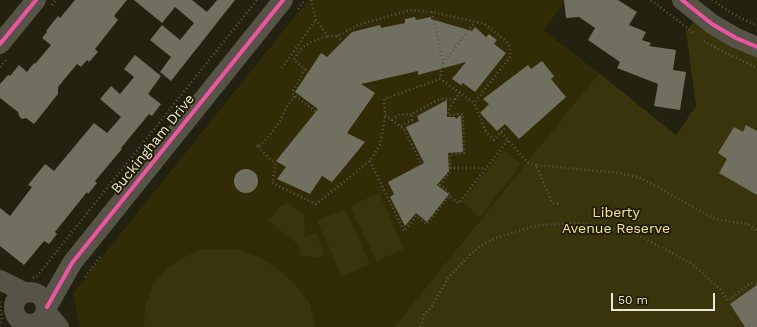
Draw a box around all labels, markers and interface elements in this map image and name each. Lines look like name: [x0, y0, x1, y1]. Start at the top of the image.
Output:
street label: Buckingham Drive: [108, 91, 198, 197]
park label: Liberty Avenue Reserve: [562, 205, 670, 238]
scale bar: [613, 285, 717, 311]
text: 50 m: [618, 293, 648, 307]

